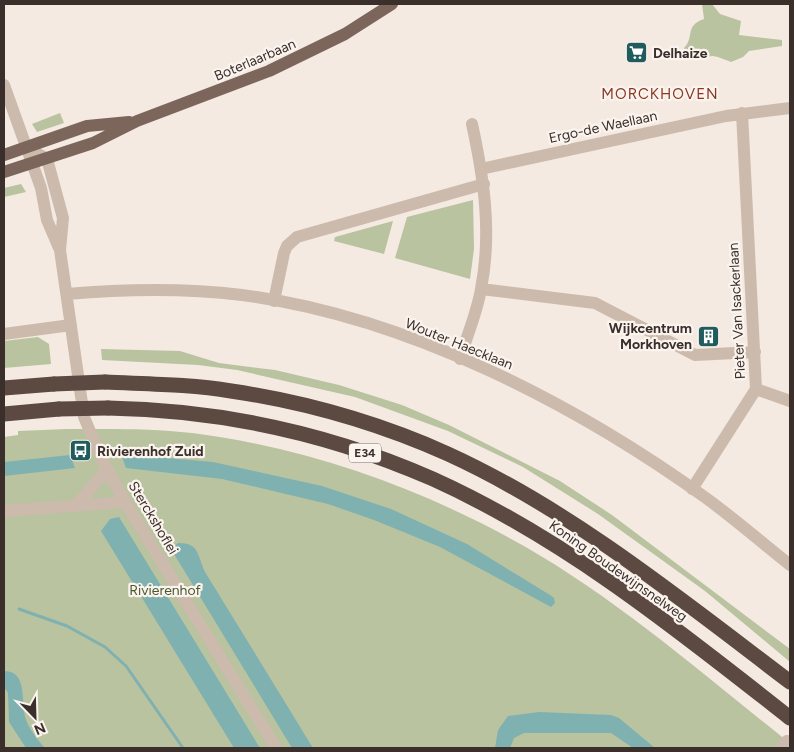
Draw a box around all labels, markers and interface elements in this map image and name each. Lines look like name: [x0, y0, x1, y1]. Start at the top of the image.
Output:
street label: Boterlaarbaan: [212, 35, 298, 85]
supermarket icon: Delhaize: [625, 41, 649, 65]
place label: Delhaize: [653, 45, 708, 62]
district label: MORCKHOVEN: [601, 85, 719, 103]
street label: Ergo-de Waellaan: [547, 107, 659, 147]
street label: Pieter Van Isackerlaan: [725, 242, 749, 380]
street label: Wouter Haecklaan: [403, 315, 516, 373]
place label: Wijkcentrum Morkhoven: [609, 320, 692, 353]
building icon: Wijkcentrum Morkhoven: [696, 324, 720, 348]
bus stop icon: Rivierenhof Zuid: [69, 439, 93, 463]
place label: Rivierenhof Zuid: [97, 443, 204, 460]
road number: E34: [349, 443, 381, 462]
street label: Sterckshoflei: [125, 478, 181, 558]
street label: Koning Boudewijnsnelweg: [546, 517, 690, 625]
park label: Rivierenhof: [129, 582, 202, 599]
north arrow: [10, 692, 60, 742]
text: N: [32, 719, 48, 738]

